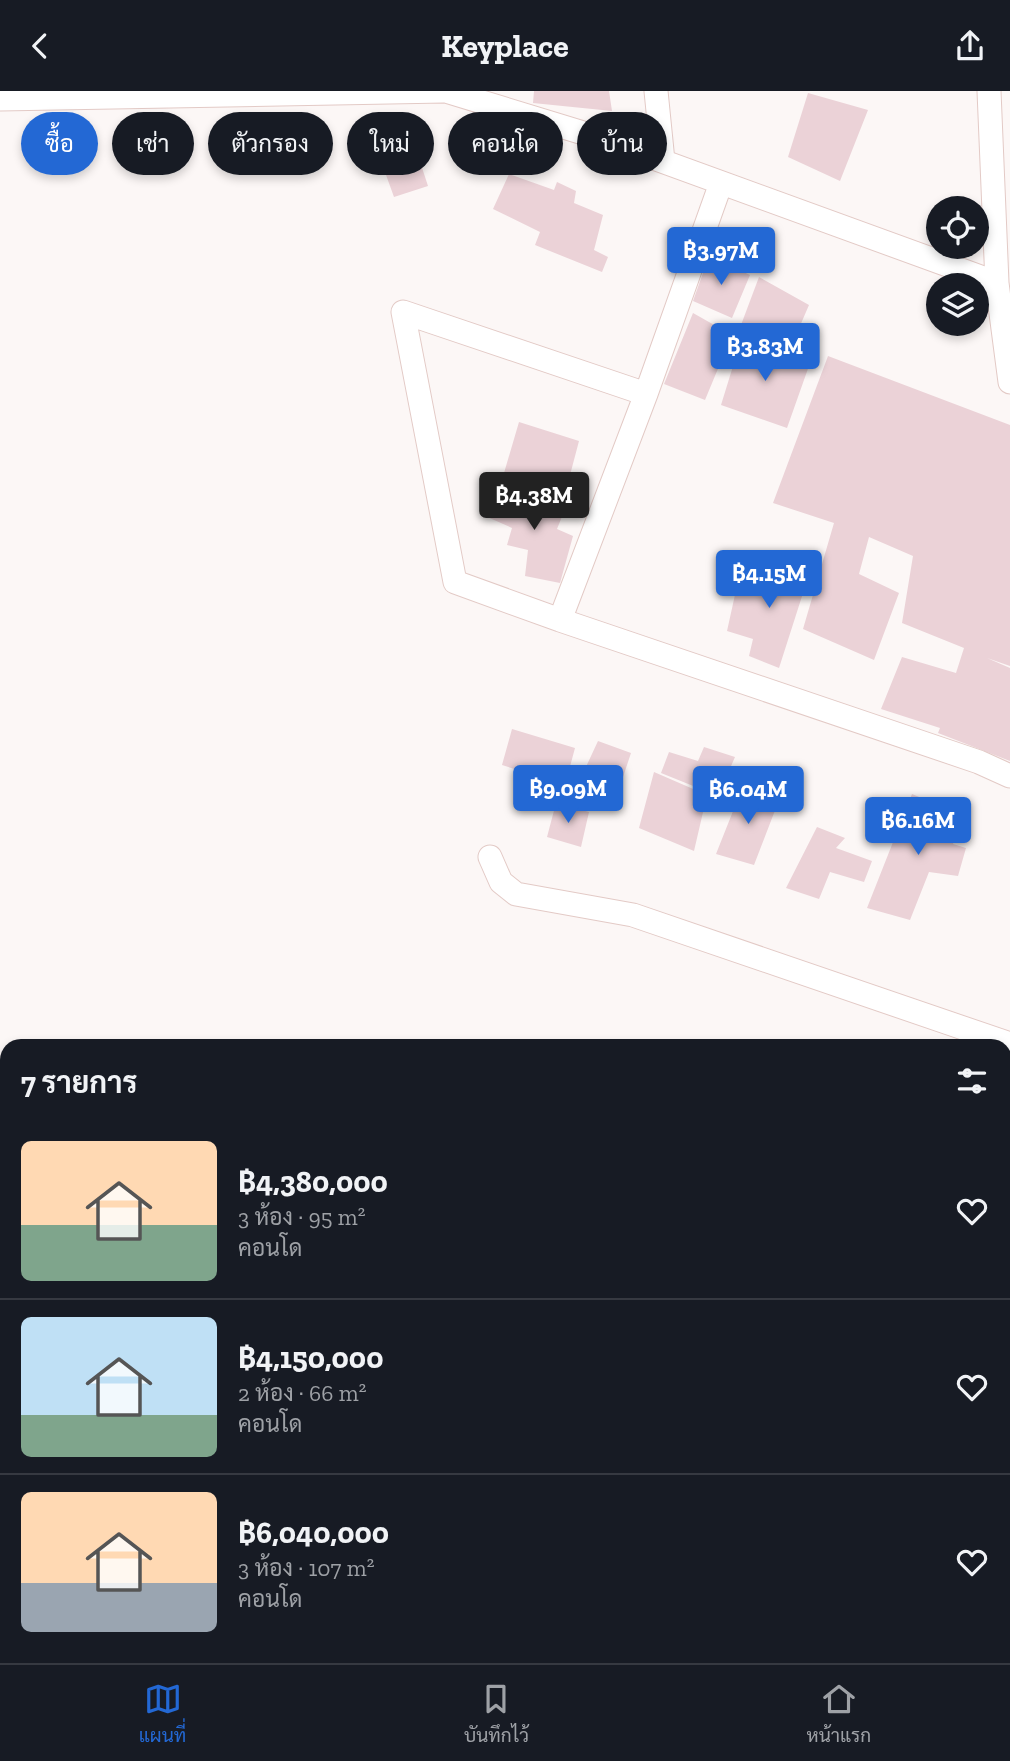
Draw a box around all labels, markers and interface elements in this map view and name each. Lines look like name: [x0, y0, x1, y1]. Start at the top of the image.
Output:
icon: back: [21, 27, 59, 65]
text: Keyplace: [441, 27, 569, 65]
icon: share: [951, 27, 989, 65]
chip: ซื้อ: [21, 112, 98, 175]
chip: เช่า: [112, 112, 194, 175]
chip: ตัวกรอง: [208, 112, 333, 175]
chip: ใหม่: [347, 112, 434, 175]
chip: คอนโด: [448, 112, 563, 175]
chip: บ้าน: [577, 112, 667, 175]
map controls: [926, 196, 989, 336]
button: locate: [926, 196, 989, 259]
pin: ฿3.97M: [664, 227, 778, 287]
text: ฿3.97M: [683, 236, 759, 264]
button: layers: [926, 273, 989, 336]
pin: ฿3.83M: [708, 323, 822, 383]
text: ฿3.83M: [727, 332, 803, 360]
pin: ฿4.38M: [477, 473, 591, 532]
text: ฿4.38M: [495, 481, 573, 509]
pin: ฿4.15M: [712, 551, 826, 610]
text: ฿4.15M: [732, 559, 806, 587]
pin: ฿9.09M: [511, 765, 625, 825]
pin: ฿6.04M: [691, 767, 805, 826]
text: ฿9.09M: [529, 774, 607, 802]
text: ฿6.04M: [709, 775, 787, 803]
pin: ฿6.16M: [861, 797, 975, 857]
text: ฿6.16M: [881, 806, 955, 834]
icon: filters: [953, 1062, 991, 1100]
text: 7 รายการ: [21, 1065, 137, 1101]
text: ฿4,380,000: [238, 1164, 388, 1200]
icon: home: [77, 1169, 161, 1253]
icon: heart: [953, 1192, 991, 1230]
text: 3 ห้อง · 95 m²: [238, 1203, 366, 1231]
text: คอนโด: [238, 1234, 302, 1262]
text: ฿4,150,000: [238, 1340, 383, 1376]
icon: home: [77, 1345, 161, 1429]
icon: heart: [953, 1368, 991, 1406]
text: 2 ห้อง · 66 m²: [238, 1379, 367, 1407]
text: คอนโด: [238, 1410, 302, 1438]
text: ฿6,040,000: [238, 1515, 389, 1551]
icon: home: [77, 1520, 161, 1604]
icon: heart: [953, 1543, 991, 1581]
text: 3 ห้อง · 107 m²: [238, 1554, 375, 1582]
text: คอนโด: [238, 1585, 302, 1613]
tab: แผนที่: [139, 1680, 186, 1747]
tab: บันทึกไว้: [464, 1680, 529, 1747]
tab: หน้าแรก: [807, 1680, 871, 1747]

